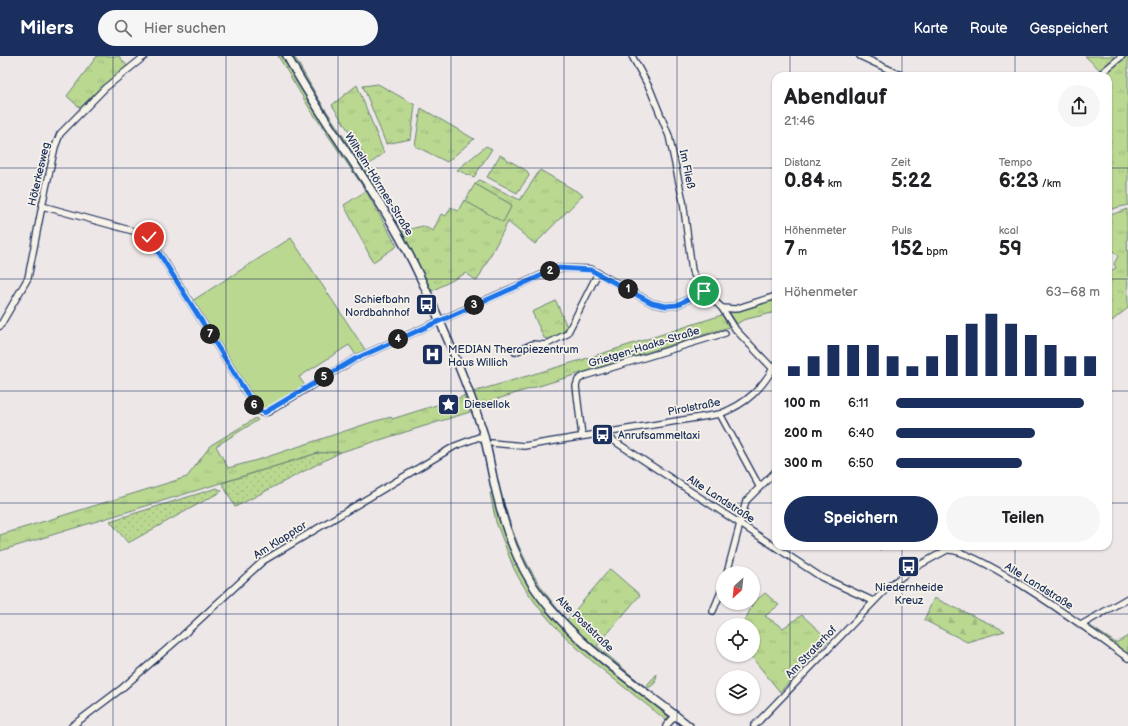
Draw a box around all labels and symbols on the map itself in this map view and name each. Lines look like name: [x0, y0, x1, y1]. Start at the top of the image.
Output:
street label: Wilhelm-Hörmes-Straße: [342, 130, 416, 238]
street label: Höterkesweg: [25, 141, 53, 207]
street label: Im Fließ: [677, 148, 697, 190]
pin: [132, 220, 166, 254]
pin: 2: [540, 261, 560, 281]
pin: [687, 274, 721, 308]
pin: 1: [618, 279, 638, 299]
bus stop icon: Schiefbahn Nordbahnhof: [413, 292, 439, 318]
place label: Schiefbahn Nordbahnhof: [345, 293, 411, 319]
pin: 3: [464, 295, 484, 315]
pin: 7: [200, 324, 220, 344]
street label: Grietgen-Haaks-Straße: [587, 324, 702, 370]
pin: 4: [388, 329, 408, 349]
hospital icon: MEDIAN Therapiezentrum Haus Willich: [419, 342, 445, 368]
place label: MEDIAN Therapiezentrum Haus Willich: [448, 343, 579, 369]
pin: 5: [314, 367, 334, 387]
place icon: Diesellok: [435, 391, 461, 417]
pin: 6: [244, 395, 264, 415]
street label: Pirolstraße: [667, 395, 722, 418]
place label: Diesellok: [464, 398, 510, 411]
bus stop icon: Anrufsammeltaxi: [590, 422, 616, 448]
place label: Anrufsammeltaxi: [618, 429, 700, 442]
street label: Alte Landstraße: [685, 472, 758, 526]
street label: Am Klapptor: [251, 518, 310, 562]
bus stop icon: Niedernheide Kreuz: [896, 554, 922, 580]
street label: Alte Landstraße: [1003, 560, 1076, 612]
north arrow: [716, 566, 760, 610]
place label: Niedernheide Kreuz: [875, 581, 944, 607]
street label: Alte Poststraße: [554, 593, 617, 655]
street label: Am Straterhof: [783, 623, 840, 681]

